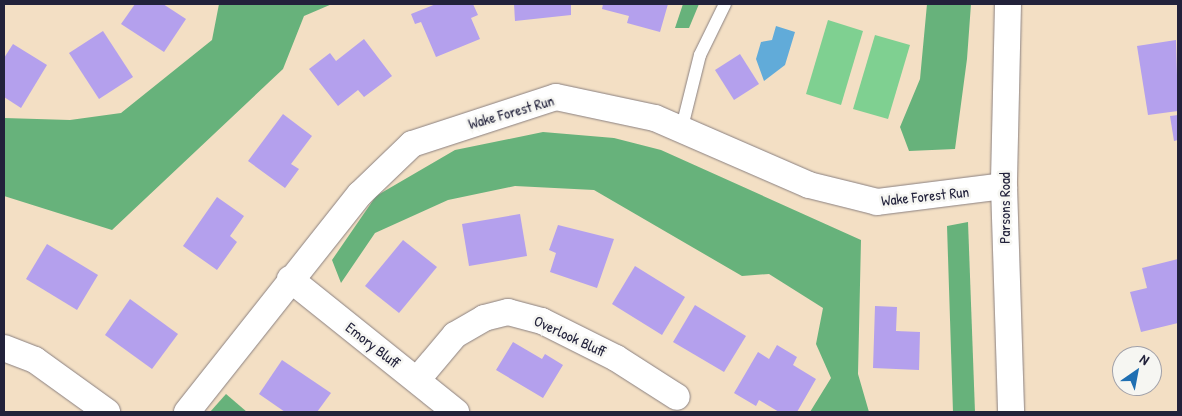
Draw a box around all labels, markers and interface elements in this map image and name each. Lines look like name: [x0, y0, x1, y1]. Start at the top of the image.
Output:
street label: Wake Forest Run: [466, 91, 556, 133]
street label: Parsons Road: [996, 172, 1014, 244]
street label: Wake Forest Run: [880, 182, 970, 210]
street label: Overlook Bluff: [531, 312, 609, 360]
street label: Emory Bluff: [342, 318, 404, 372]
north arrow: [1112, 346, 1162, 396]
text: N: [1137, 349, 1153, 369]

